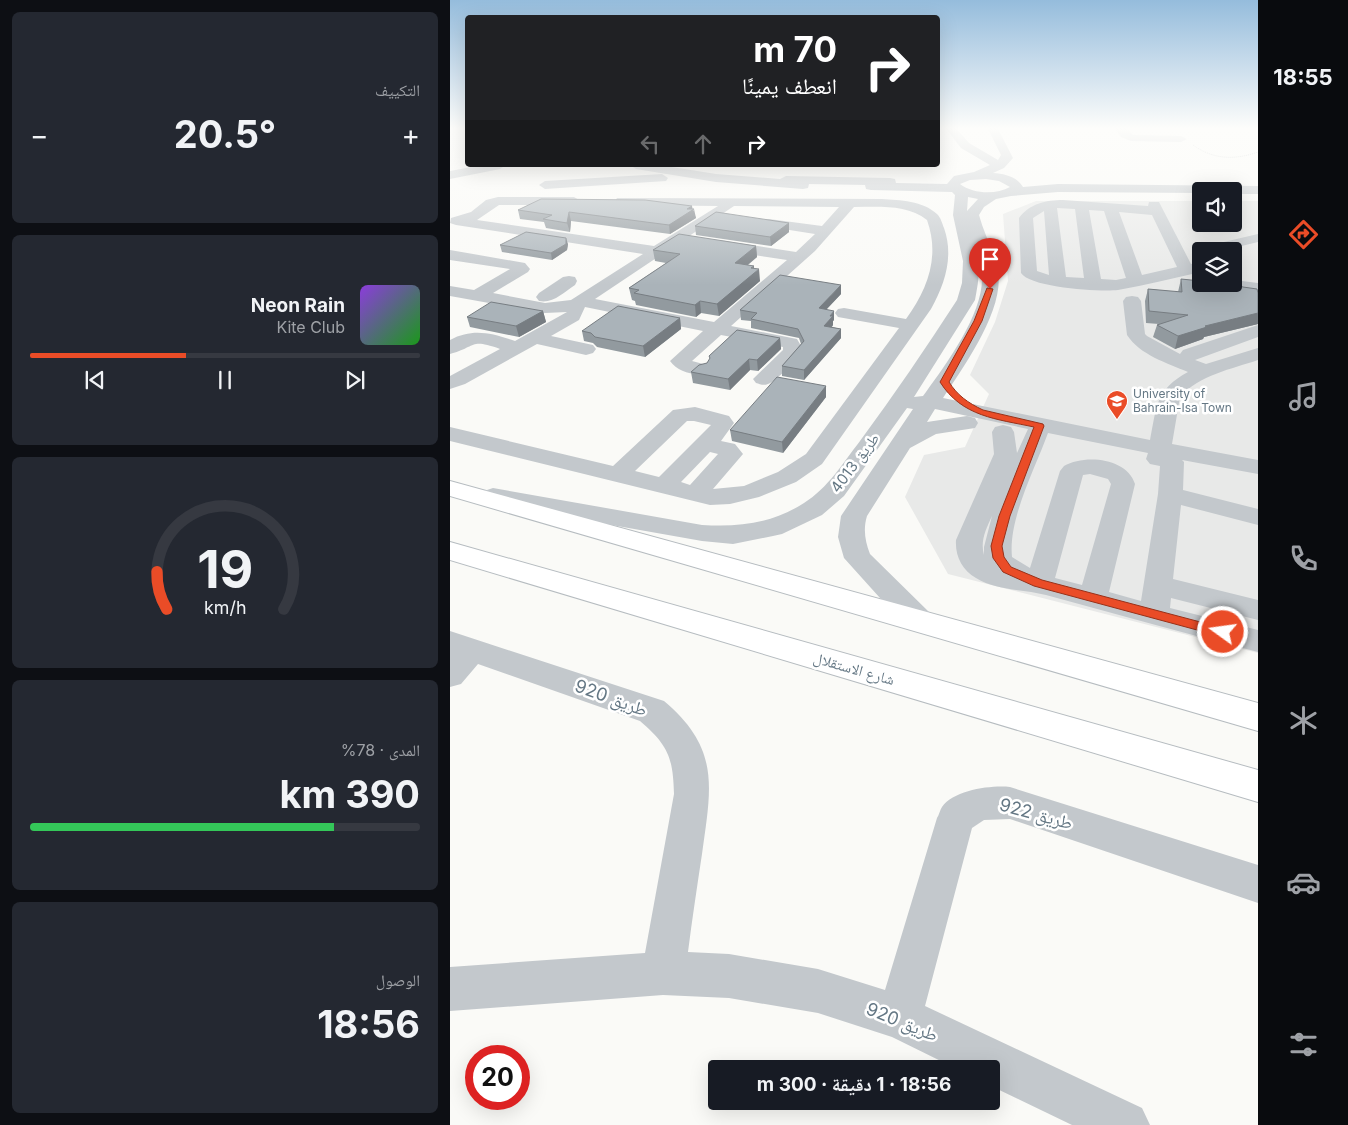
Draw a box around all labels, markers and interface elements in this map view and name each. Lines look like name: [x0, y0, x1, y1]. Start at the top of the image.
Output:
text: 70 m: [753, 28, 837, 70]
icon: right: [855, 35, 920, 100]
text: 18:55: [1273, 64, 1333, 90]
text: انعطف يمينًا: [742, 73, 837, 99]
text: التكييف: [375, 80, 420, 100]
text: 20.5°: [174, 111, 276, 157]
text: −: [30, 118, 49, 152]
text: +: [401, 118, 420, 152]
icon: left: [636, 130, 664, 158]
icon: ahead: [689, 130, 717, 158]
icon: right: [742, 130, 770, 158]
map controls: [1192, 182, 1242, 292]
button: sound: [1192, 182, 1242, 232]
icon: directions: [1286, 217, 1321, 252]
pin: [969, 238, 1011, 289]
button: layers: [1192, 242, 1242, 292]
icon: arrive: [976, 245, 1004, 273]
text: Neon Rain: [251, 294, 345, 317]
text: Kite Club: [276, 317, 345, 337]
icon: previous: [81, 366, 109, 394]
icon: pause: [211, 366, 239, 394]
icon: next: [341, 366, 369, 394]
icon: music: [1286, 379, 1321, 414]
place label: University of Bahrain-Isa Town: [1133, 386, 1232, 415]
school or university icon: University of Bahrain-Isa Town: [1105, 389, 1129, 420]
street label: طريق 4013: [826, 429, 884, 497]
text: 19: [197, 538, 253, 601]
icon: phone: [1286, 541, 1321, 576]
text: km/h: [204, 597, 246, 618]
position arrow: [1196, 605, 1248, 657]
street label: شارع الاستقلال: [811, 648, 897, 690]
street label: طريق 920: [572, 675, 650, 721]
icon: climate: [1286, 703, 1321, 738]
text: المدى · 78%: [341, 740, 420, 760]
text: 390 km: [279, 771, 420, 817]
street label: طريق 922: [997, 794, 1075, 834]
icon: car: [1286, 865, 1321, 900]
text: الوصول: [376, 970, 420, 990]
street label: طريق 920: [863, 998, 941, 1046]
text: 18:56: [317, 1001, 420, 1047]
icon: filters: [1286, 1027, 1321, 1062]
speed limit sign: 20: [465, 1045, 530, 1110]
text: 18:56 · 1 دقيقة · 300 m: [757, 1073, 951, 1096]

